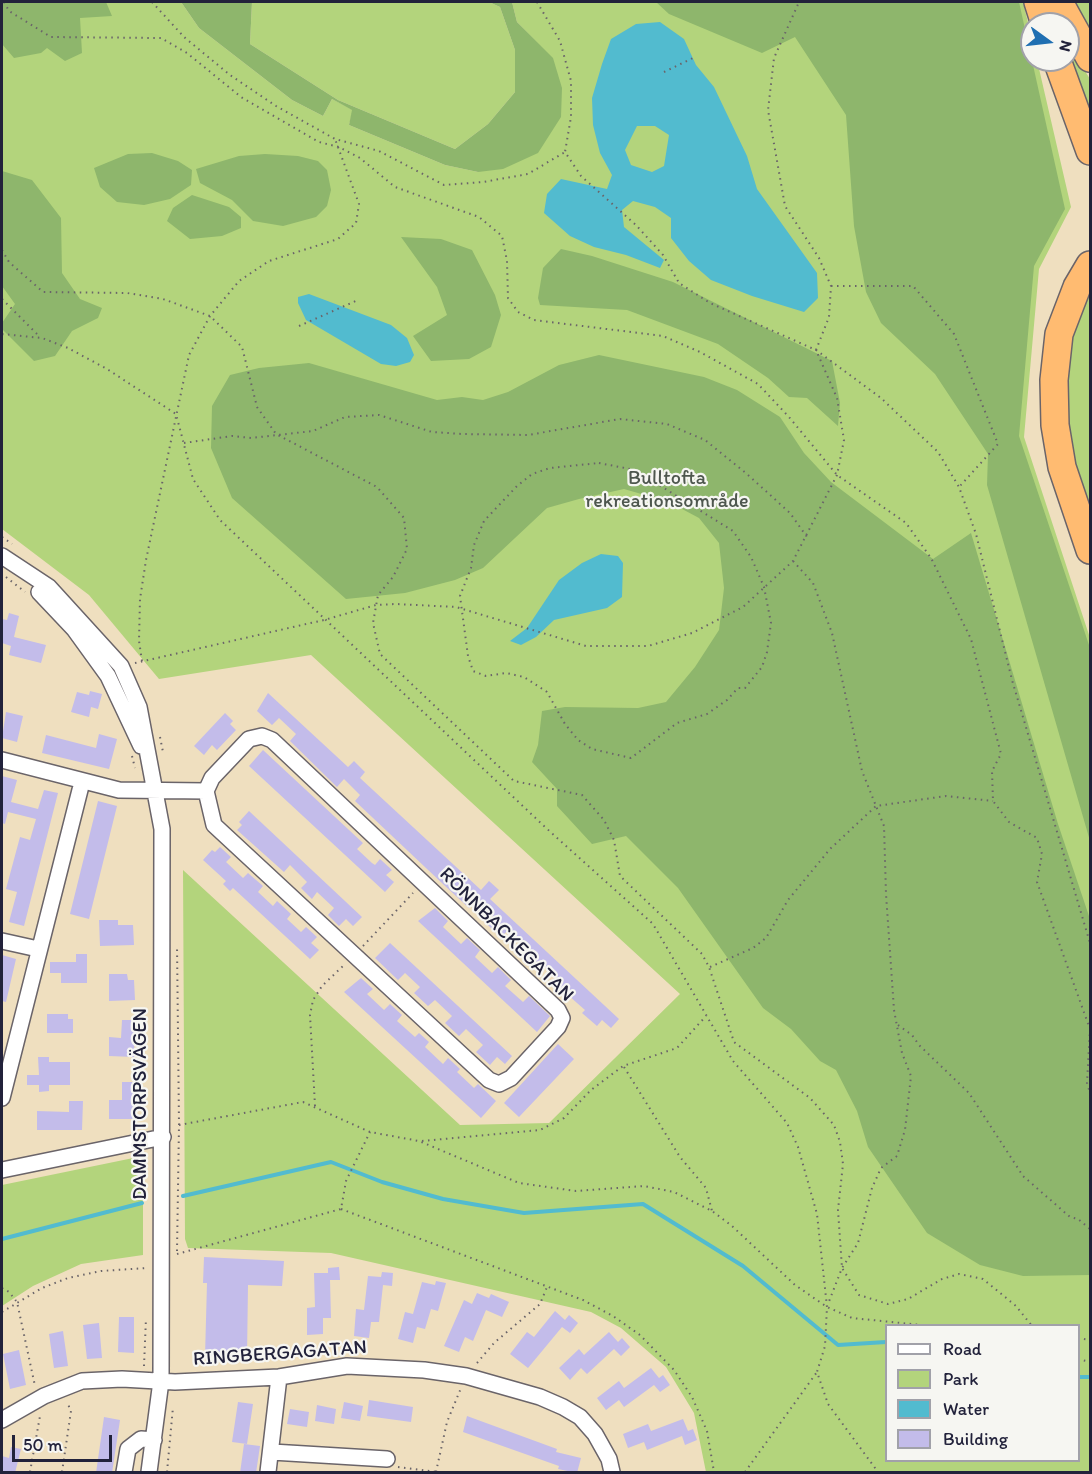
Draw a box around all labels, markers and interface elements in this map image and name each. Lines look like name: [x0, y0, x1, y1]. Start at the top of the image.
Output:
north arrow: [1020, 12, 1080, 72]
text: N: [1055, 39, 1077, 54]
park label: Bulltofta rekreationsområde: [585, 467, 749, 514]
street label: RÖNNBACKEGATAN: [434, 863, 578, 1007]
street label: DAMMSTORPSVÄGEN: [129, 1008, 153, 1200]
legend: [885, 1324, 1080, 1462]
street label: RINGBERGAGATAN: [192, 1336, 368, 1372]
text: Road: [943, 1338, 982, 1360]
text: Park: [943, 1368, 978, 1390]
text: Water: [943, 1398, 989, 1420]
scale bar: [15, 1423, 116, 1461]
text: Building: [943, 1428, 1008, 1450]
text: 50 m: [23, 1434, 63, 1456]

